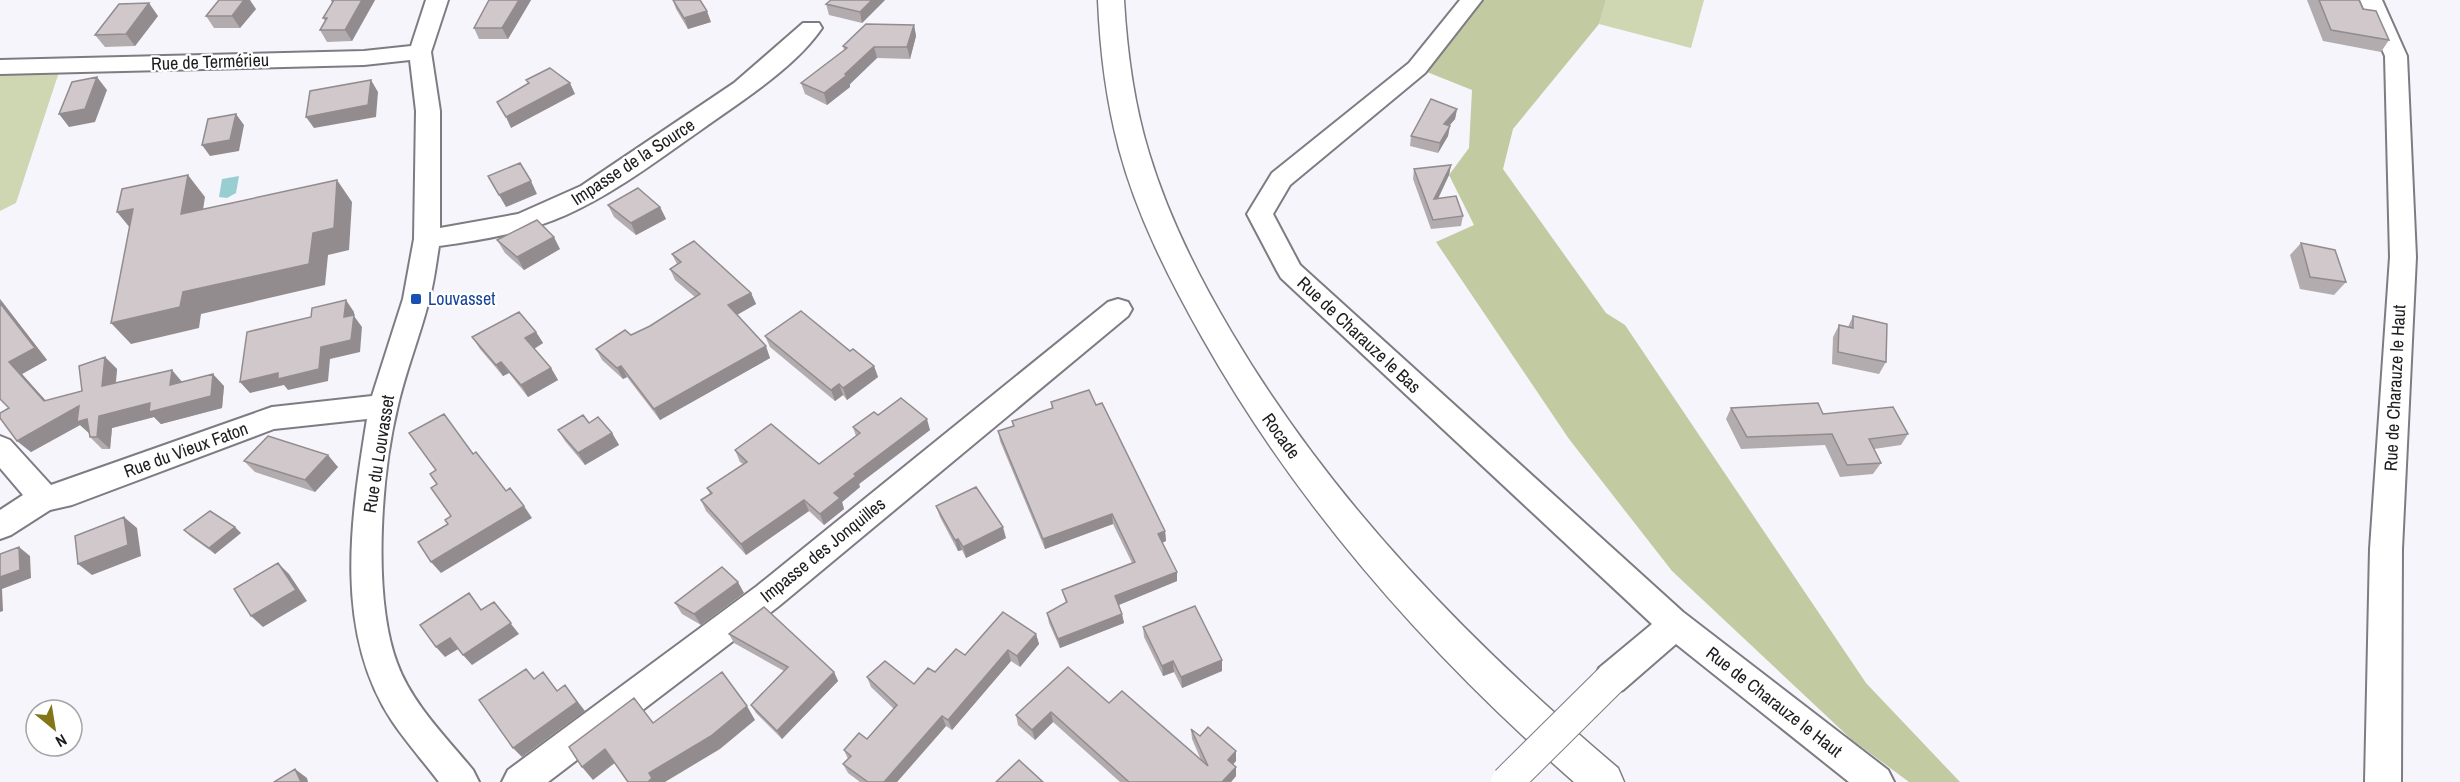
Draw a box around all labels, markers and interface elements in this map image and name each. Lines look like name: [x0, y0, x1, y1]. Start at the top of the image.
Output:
street label: Rue de Termérieu: [151, 47, 269, 76]
street label: Impasse de la Source: [566, 112, 699, 211]
street label: Rue de Charauze le Bas: [1292, 271, 1427, 399]
place label: Louvasset: [428, 286, 495, 311]
marker: Louvasset: [409, 292, 423, 306]
street label: Rue de Charauze le Haut: [2378, 304, 2411, 472]
street label: Rue du Louvasset: [357, 393, 400, 515]
street label: Rocade: [1256, 408, 1306, 464]
street label: Rue du Vieux Faton: [120, 415, 251, 484]
street label: Impasse des Jonquilles: [755, 491, 890, 608]
street label: Rue de Charauze le Haut: [1701, 640, 1848, 763]
north arrow: [24, 698, 84, 758]
text: N: [52, 729, 71, 753]

